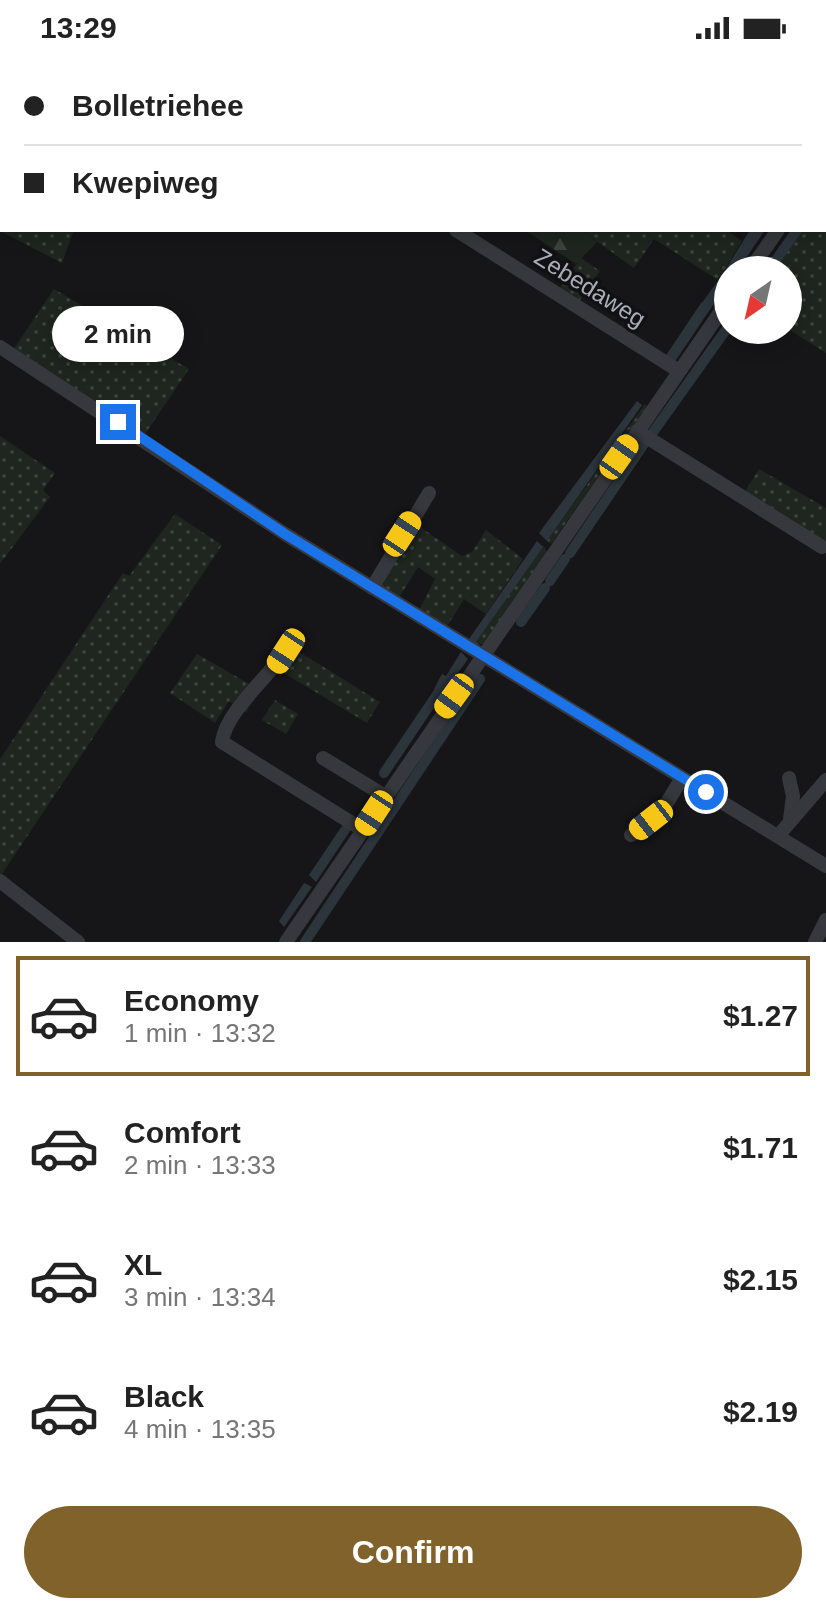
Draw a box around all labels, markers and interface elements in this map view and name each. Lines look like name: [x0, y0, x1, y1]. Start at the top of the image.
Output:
text: 13:29: [40, 11, 117, 44]
text: Bolletriehee: [72, 89, 244, 122]
text: Kwepiweg: [72, 166, 219, 199]
street label: Zebedaweg: [530, 243, 651, 332]
north arrow: [714, 256, 802, 344]
map controls: [714, 256, 802, 344]
callout: 2 min: [52, 306, 184, 362]
text: 2 min: [84, 319, 152, 349]
route end: [100, 404, 136, 440]
car: [595, 430, 643, 484]
car: [379, 507, 425, 561]
car: [263, 624, 309, 678]
car: [430, 670, 478, 722]
route start: [688, 774, 724, 810]
car: [351, 786, 397, 840]
car: [625, 796, 677, 844]
icon: car: [28, 980, 100, 1052]
text: Economy: [124, 984, 259, 1017]
text: $1.27: [723, 999, 798, 1032]
text: 1 min · 13:32: [124, 1018, 276, 1048]
icon: car: [28, 1112, 100, 1184]
text: Comfort: [124, 1116, 241, 1149]
text: $1.71: [723, 1131, 798, 1164]
text: 2 min · 13:33: [124, 1150, 276, 1180]
icon: car: [28, 1244, 100, 1316]
text: XL: [124, 1248, 162, 1281]
text: $2.15: [723, 1263, 798, 1296]
text: 3 min · 13:34: [124, 1282, 276, 1312]
icon: car: [28, 1376, 100, 1448]
text: Black: [124, 1380, 204, 1413]
text: $2.19: [723, 1395, 798, 1428]
text: 4 min · 13:35: [124, 1414, 276, 1444]
button: Confirm: [24, 1506, 802, 1598]

